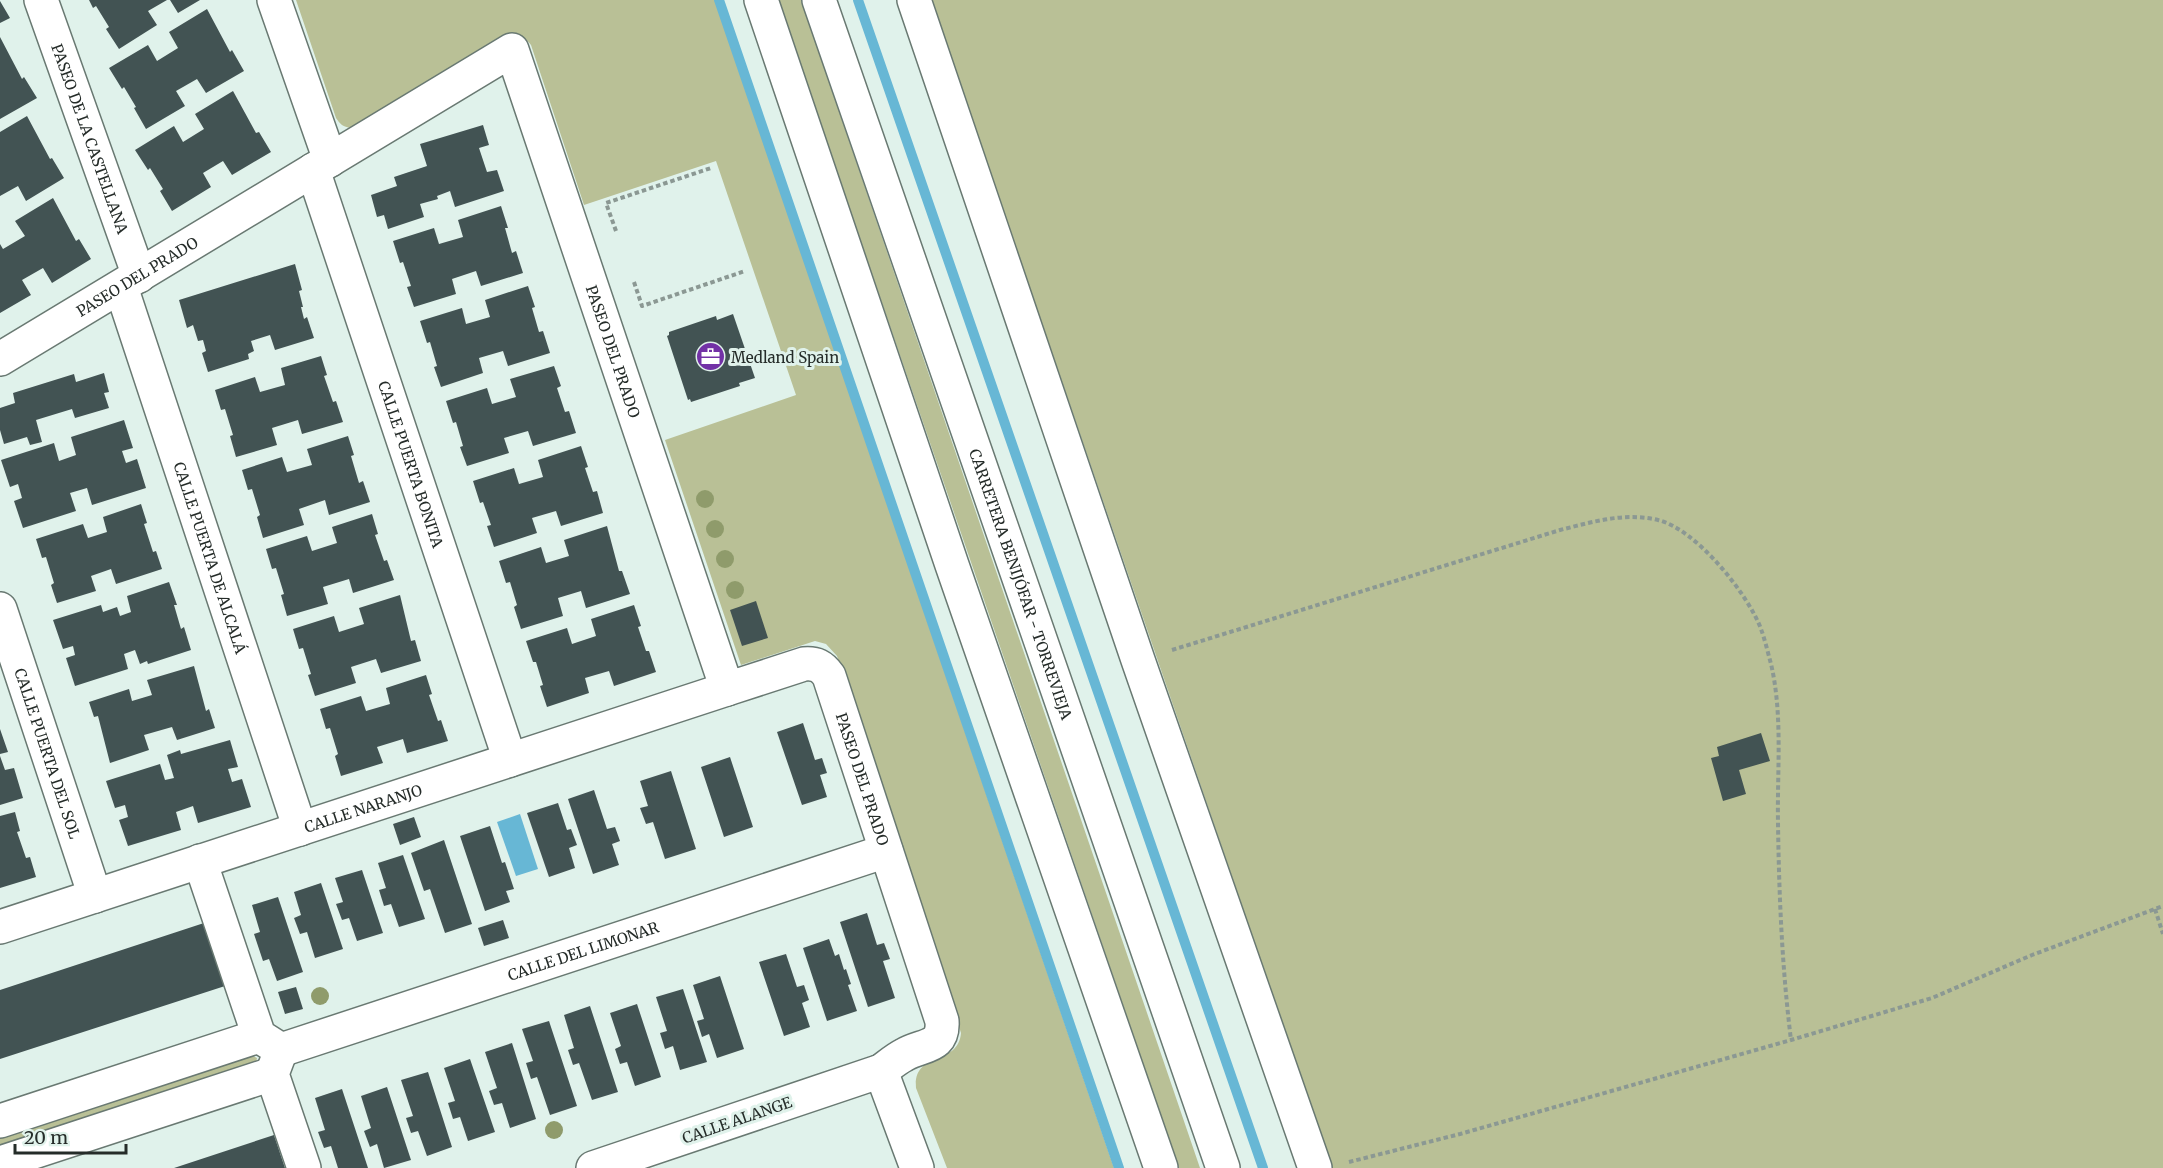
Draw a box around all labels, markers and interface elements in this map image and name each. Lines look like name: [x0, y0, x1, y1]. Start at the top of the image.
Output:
street label: PASEO DE LA CASTELLANA: [48, 41, 133, 236]
street label: PASEO DEL PRADO: [73, 232, 201, 320]
street label: PASEO DEL PRADO: [582, 283, 645, 420]
office icon: Medland Spain: [694, 341, 726, 373]
place label: Medland Spain: [731, 348, 839, 367]
street label: CALLE PUERTA BONITA: [375, 378, 448, 550]
street label: CARRETERA BENIJÓFAR - TORREVIEJA: [965, 446, 1077, 722]
street label: CALLE PUERTA DE ALCALÁ: [170, 459, 252, 656]
street label: CALLE PUERTA DEL SOL: [11, 666, 85, 842]
street label: PASEO DEL PRADO: [832, 710, 893, 848]
street label: CALLE NARANJO: [302, 780, 425, 836]
street label: CALLE DEL LIMONAR: [505, 917, 661, 984]
street label: CALLE ALANGE: [680, 1092, 795, 1148]
scale bar: [15, 1117, 126, 1155]
text: 20 m: [24, 1126, 68, 1149]

